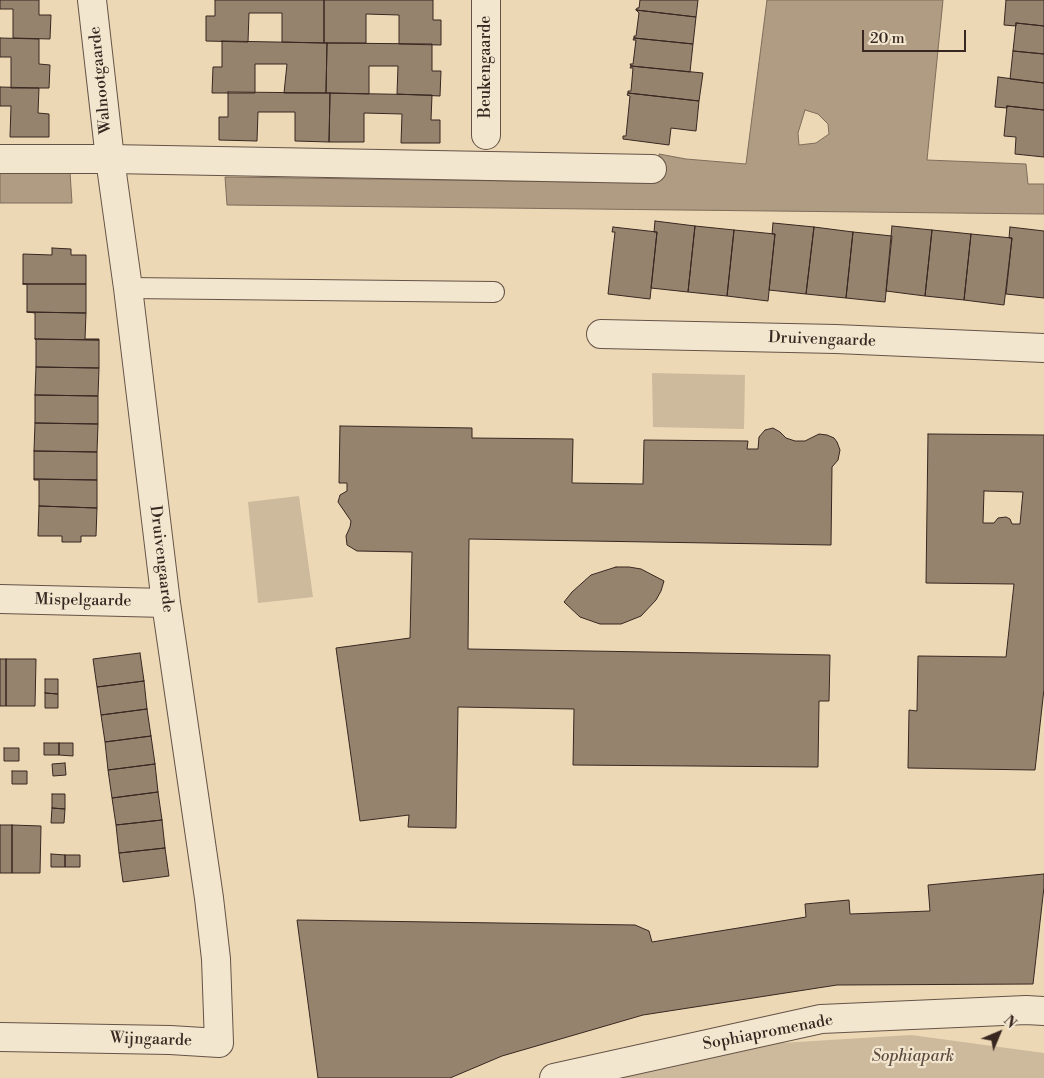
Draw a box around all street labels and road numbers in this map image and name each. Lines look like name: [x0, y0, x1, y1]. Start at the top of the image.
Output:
street label: Beukengaarde: [476, 16, 496, 118]
street label: Walnootgaarde: [86, 25, 116, 135]
street label: Druivengaarde: [768, 329, 876, 351]
street label: Druivengaarde: [145, 504, 177, 614]
street label: Mispelgaarde: [34, 591, 132, 611]
street label: Sophiapromenade: [701, 1011, 835, 1055]
street label: Wijngaarde: [110, 1029, 192, 1051]

